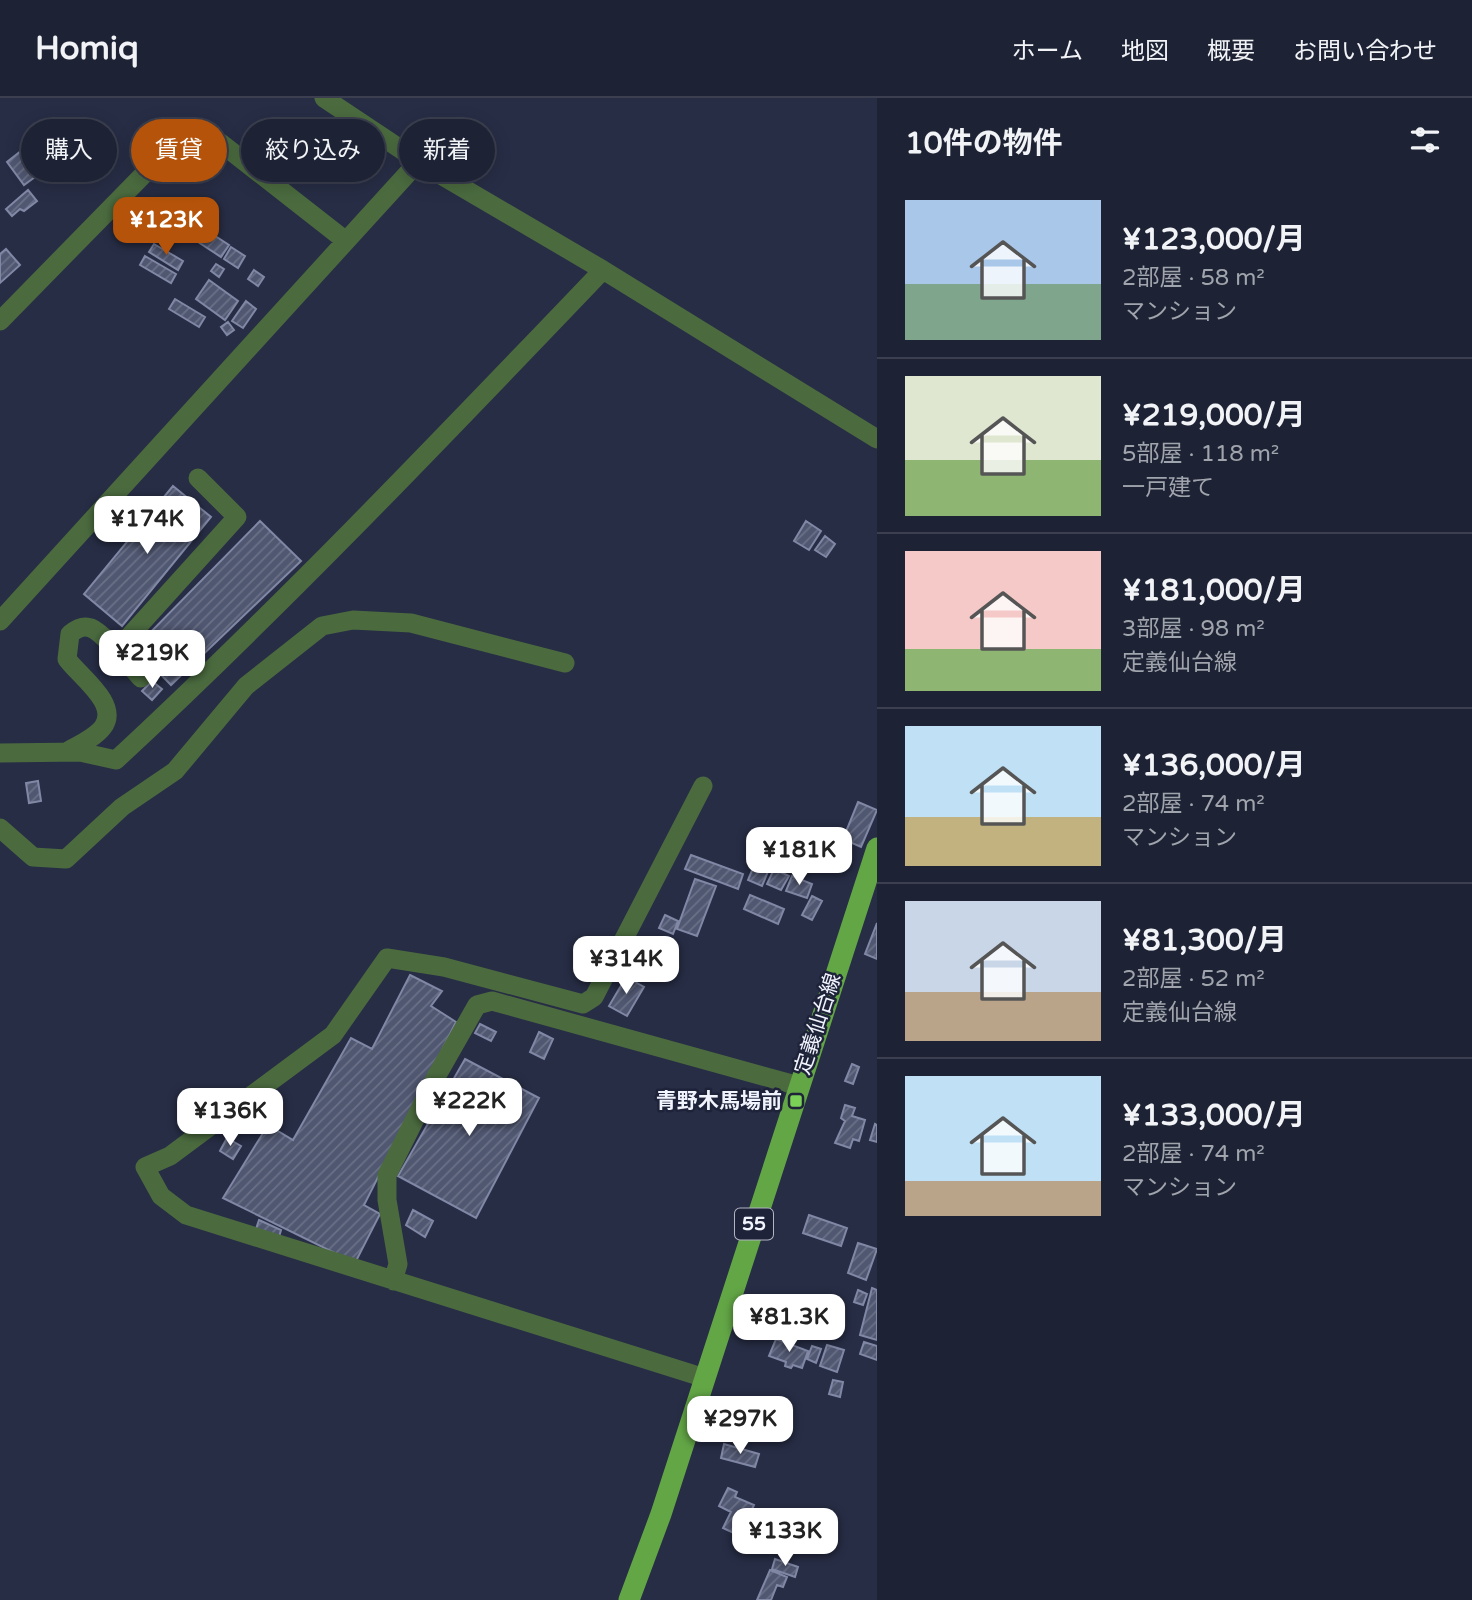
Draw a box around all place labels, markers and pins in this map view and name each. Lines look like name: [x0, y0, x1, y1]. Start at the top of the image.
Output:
pin: ¥123K: [117, 198, 215, 257]
pin: ¥174K: [98, 496, 196, 556]
pin: ¥219K: [103, 630, 201, 690]
pin: ¥181K: [750, 828, 848, 887]
pin: ¥314K: [577, 936, 675, 996]
pin: ¥222K: [420, 1079, 518, 1138]
pin: ¥136K: [181, 1088, 279, 1148]
place label: 青野木馬場前: [656, 1089, 782, 1114]
marker: 青野木馬場前: [788, 1093, 804, 1109]
pin: ¥81.3K: [732, 1294, 846, 1354]
pin: ¥297K: [691, 1396, 789, 1456]
pin: ¥133K: [736, 1508, 834, 1568]

